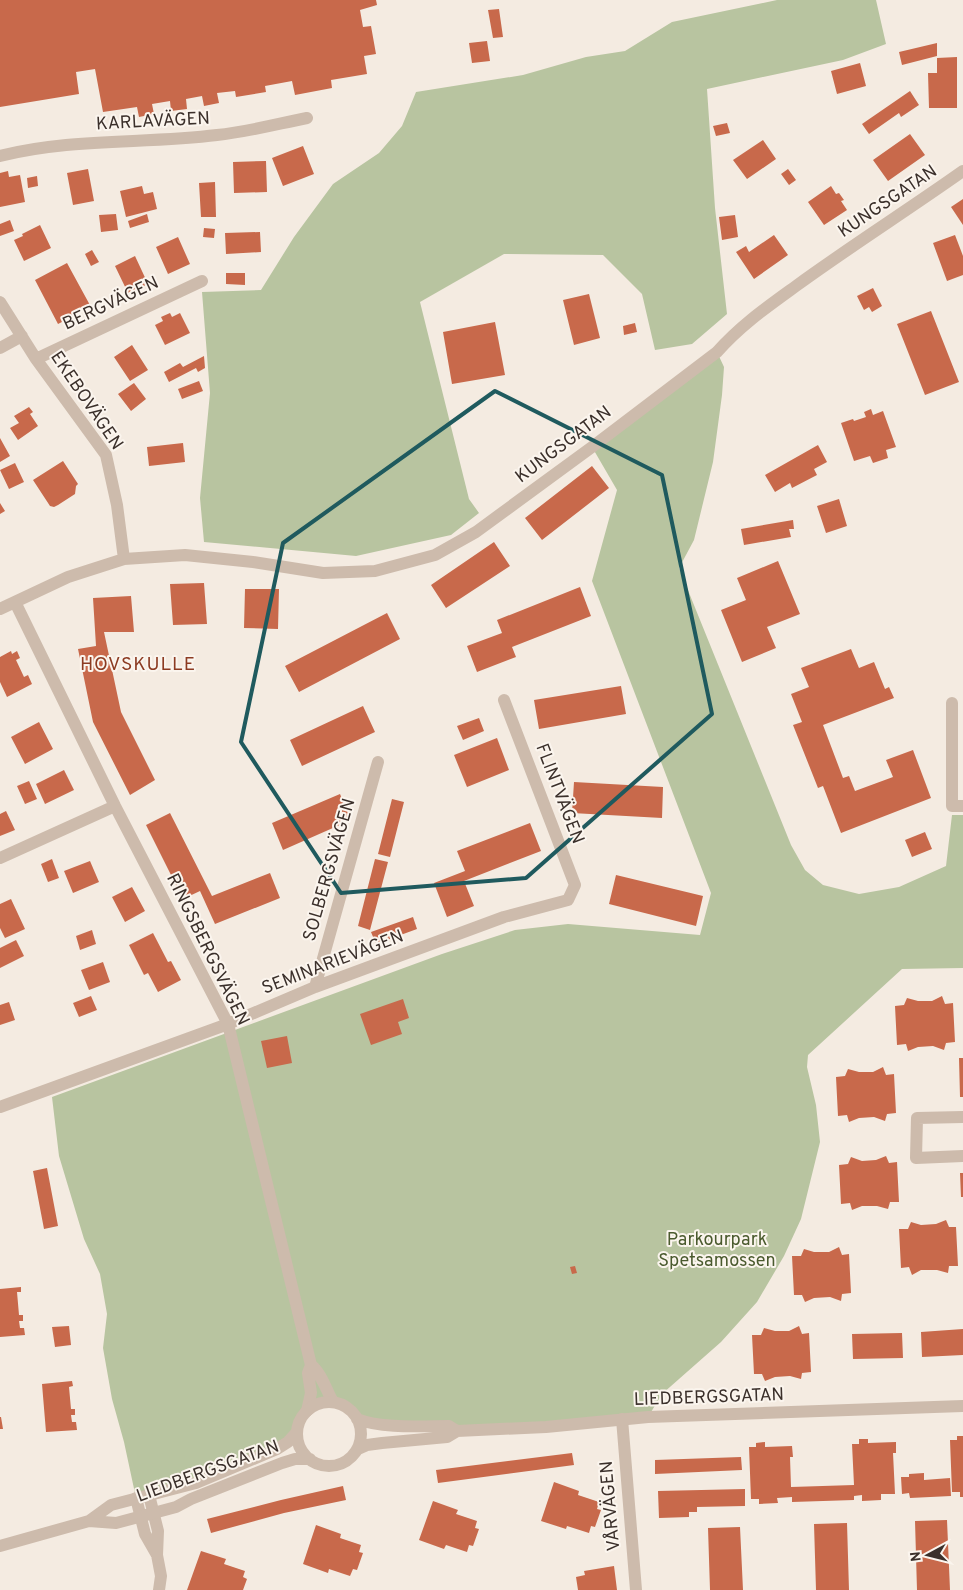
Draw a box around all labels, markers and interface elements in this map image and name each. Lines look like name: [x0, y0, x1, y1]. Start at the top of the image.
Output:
street label: KARLAVÄGEN: [95, 106, 210, 136]
street label: KUNGSGATAN: [834, 160, 942, 244]
street label: BERGVÄGEN: [58, 270, 163, 336]
street label: EKEBOVÄGEN: [44, 346, 129, 455]
street label: KUNGSGATAN: [511, 401, 617, 489]
district label: HOVSKULLE: [80, 653, 196, 677]
street label: FLINTVÄGEN: [529, 740, 591, 847]
street label: SOLBERGSVÄGEN: [297, 795, 361, 944]
street label: RINGSBERGSVÄGEN: [160, 869, 256, 1030]
street label: SEMINARIEVÄGEN: [258, 924, 407, 1001]
park label: Parkourpark Spetsamossen: [658, 1229, 776, 1273]
street label: LIEDBERGSGATAN: [633, 1384, 785, 1412]
street label: LIEDBERGSGATAN: [133, 1435, 283, 1509]
street label: VÅRVÄGEN: [594, 1460, 626, 1552]
north arrow: [903, 1530, 953, 1580]
text: N: [908, 1550, 926, 1562]

